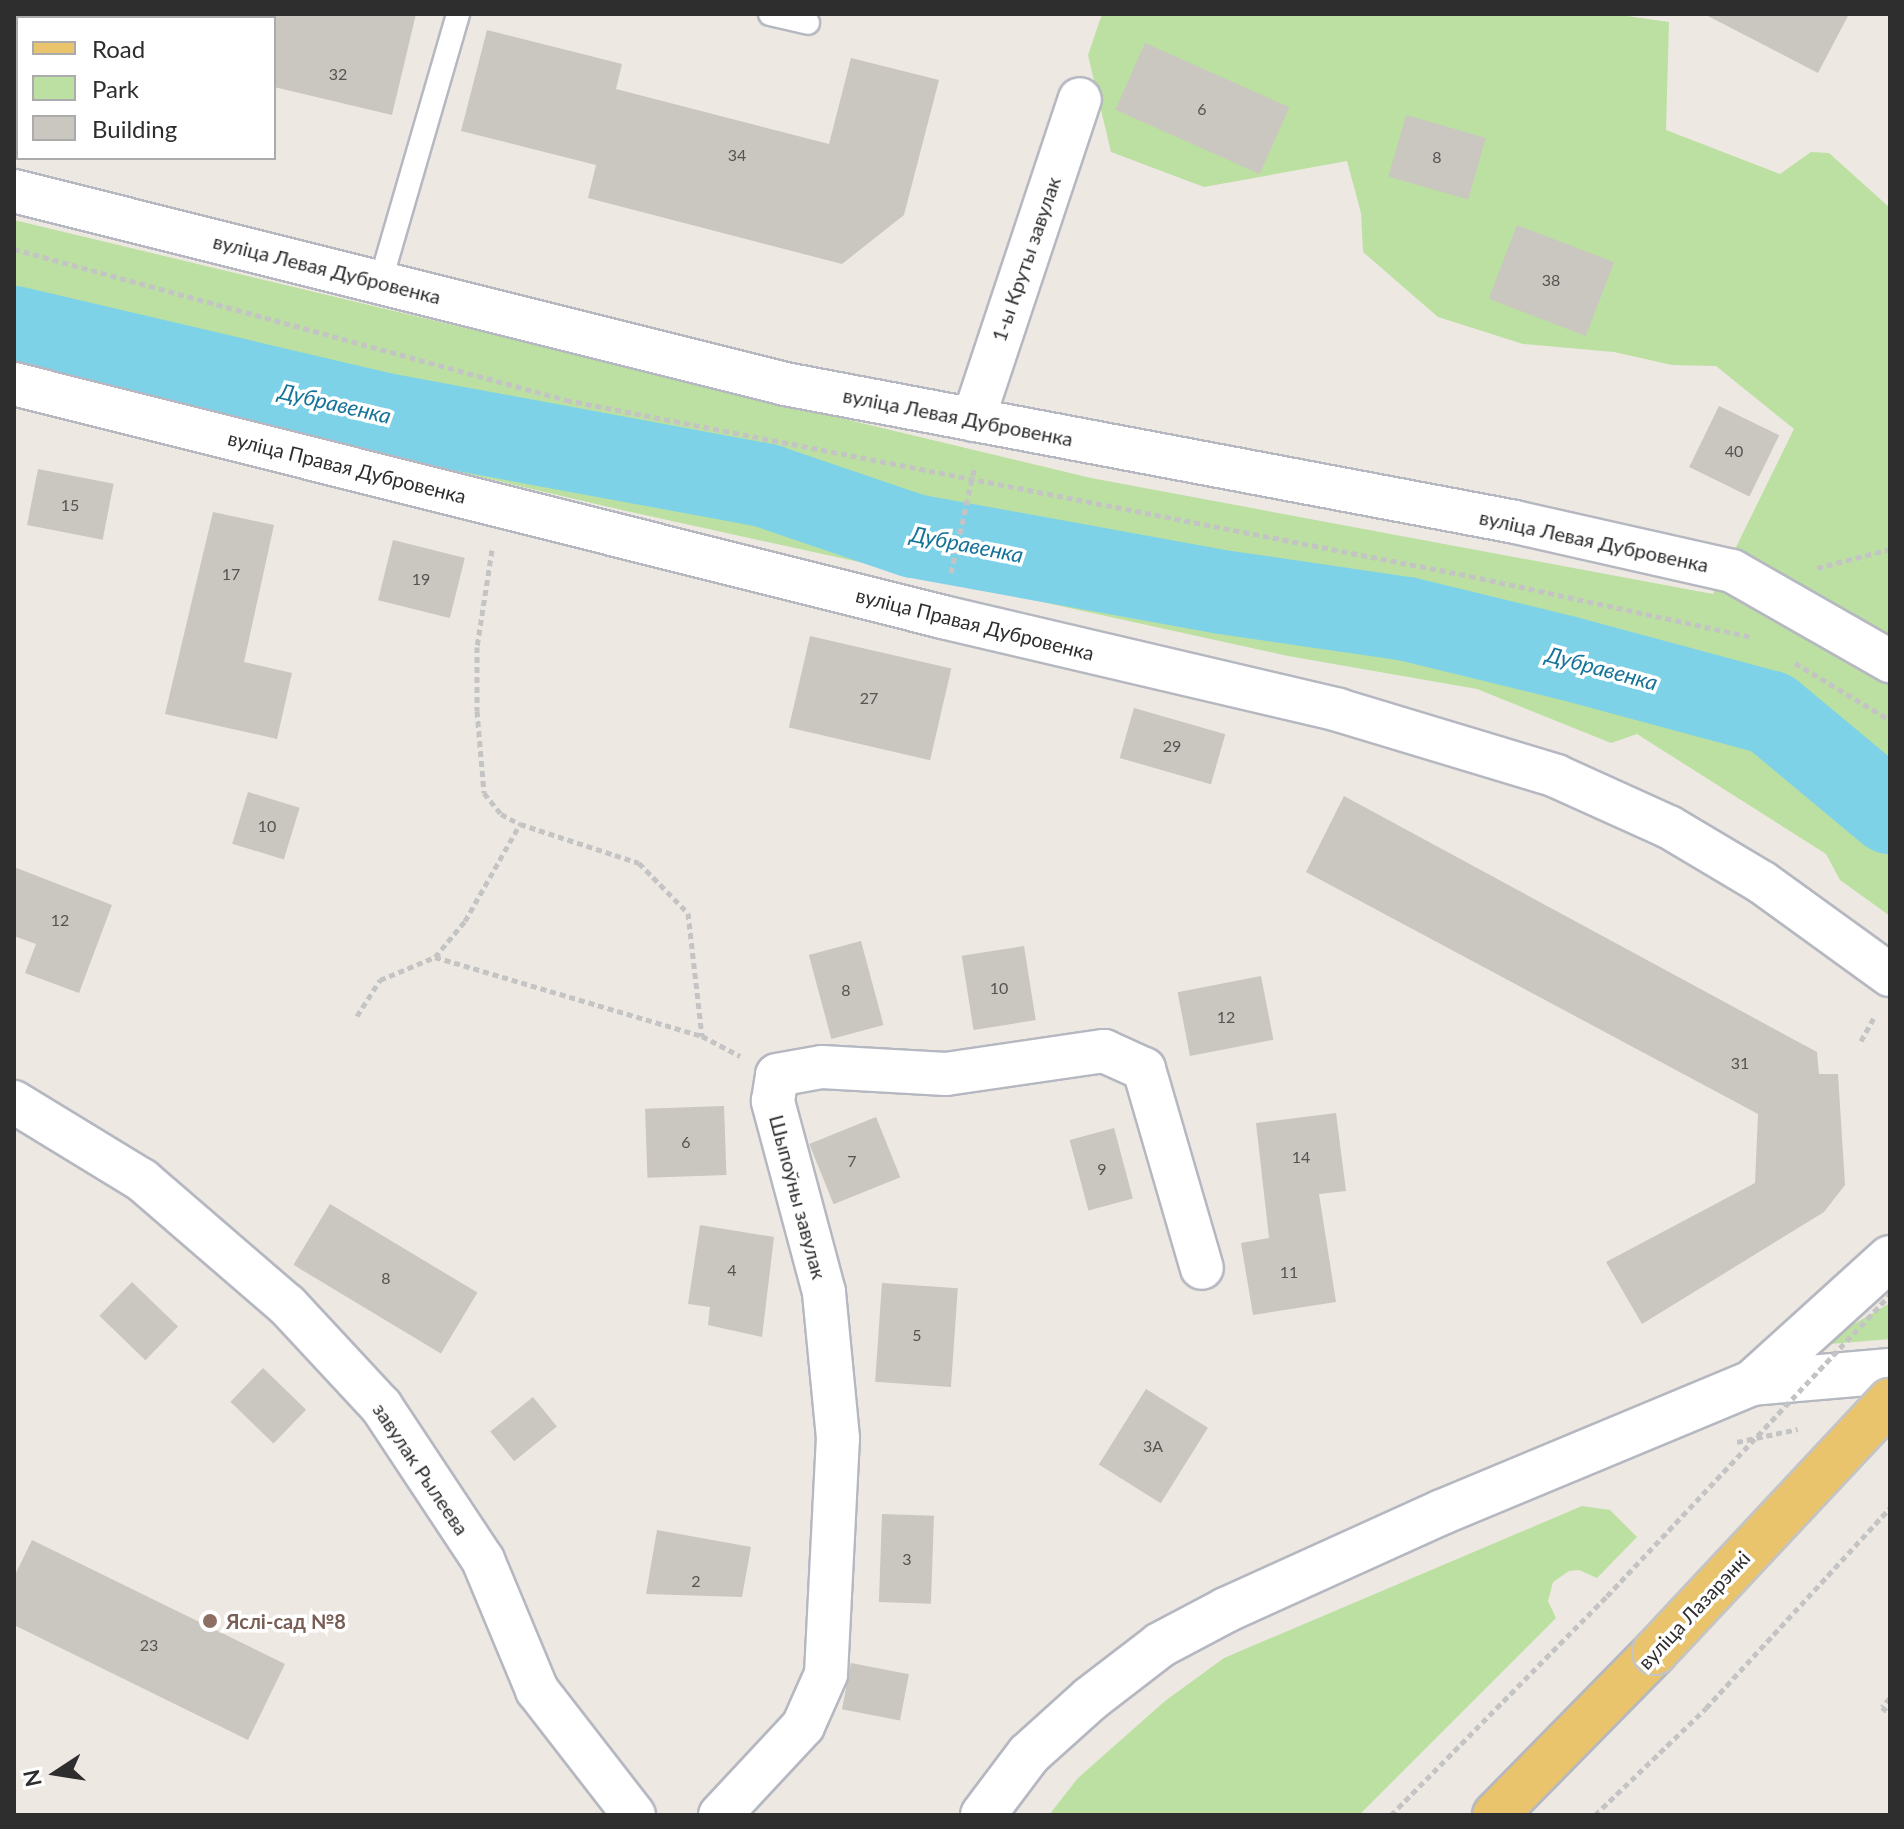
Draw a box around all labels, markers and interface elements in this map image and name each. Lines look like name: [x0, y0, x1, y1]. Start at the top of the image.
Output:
legend: [16, 16, 276, 160]
text: Road: [92, 34, 145, 63]
house number: 32: [329, 64, 347, 84]
text: Park: [92, 74, 139, 103]
house number: 6: [1197, 99, 1207, 119]
text: Building: [92, 114, 177, 143]
house number: 34: [728, 145, 746, 165]
house number: 8: [1432, 147, 1442, 167]
street label: 1-ы Круты завулак: [987, 173, 1065, 345]
street label: вуліца Левая Дубровенка: [211, 229, 443, 309]
house number: 38: [1542, 270, 1560, 290]
water label: Дубравенка: [276, 377, 394, 429]
street label: вуліца Левая Дубровенка: [841, 383, 1075, 451]
street label: вуліца Правая Дубровенка: [225, 426, 469, 508]
house number: 40: [1725, 441, 1743, 461]
house number: 15: [61, 495, 79, 515]
street label: вуліца Левая Дубровенка: [1477, 505, 1711, 577]
water label: Дубравенка: [908, 520, 1026, 568]
house number: 17: [222, 564, 240, 584]
house number: 19: [412, 569, 430, 589]
street label: вуліца Правая Дубровенка: [853, 583, 1097, 665]
water label: Дубравенка: [1543, 640, 1661, 696]
house number: 27: [860, 688, 878, 708]
house number: 29: [1163, 736, 1181, 756]
house number: 10: [258, 816, 276, 836]
house number: 12: [51, 910, 69, 930]
house number: 10: [990, 978, 1008, 998]
house number: 8: [841, 980, 851, 1000]
house number: 12: [1217, 1007, 1235, 1027]
house number: 31: [1731, 1053, 1749, 1073]
street label: Шыпоўны завулак: [765, 1112, 831, 1282]
house number: 6: [681, 1132, 691, 1152]
house number: 14: [1292, 1147, 1310, 1167]
house number: 7: [847, 1151, 857, 1171]
house number: 9: [1097, 1159, 1107, 1179]
house number: 4: [727, 1260, 737, 1280]
house number: 11: [1280, 1262, 1298, 1282]
house number: 8: [381, 1268, 391, 1288]
house number: 5: [912, 1325, 922, 1345]
street label: завулак Рылеева: [368, 1398, 474, 1540]
house number: 3А: [1143, 1436, 1163, 1456]
street label: вуліца Лазарэнкі: [1633, 1546, 1755, 1674]
house number: 3: [902, 1549, 912, 1569]
house number: 2: [691, 1571, 701, 1591]
place label: Яслі-сад №8: [226, 1609, 346, 1633]
marker: Яслі-сад №8: [201, 1612, 219, 1630]
house number: 23: [140, 1635, 158, 1655]
north arrow: [16, 1733, 96, 1813]
text: N: [17, 1767, 47, 1789]

